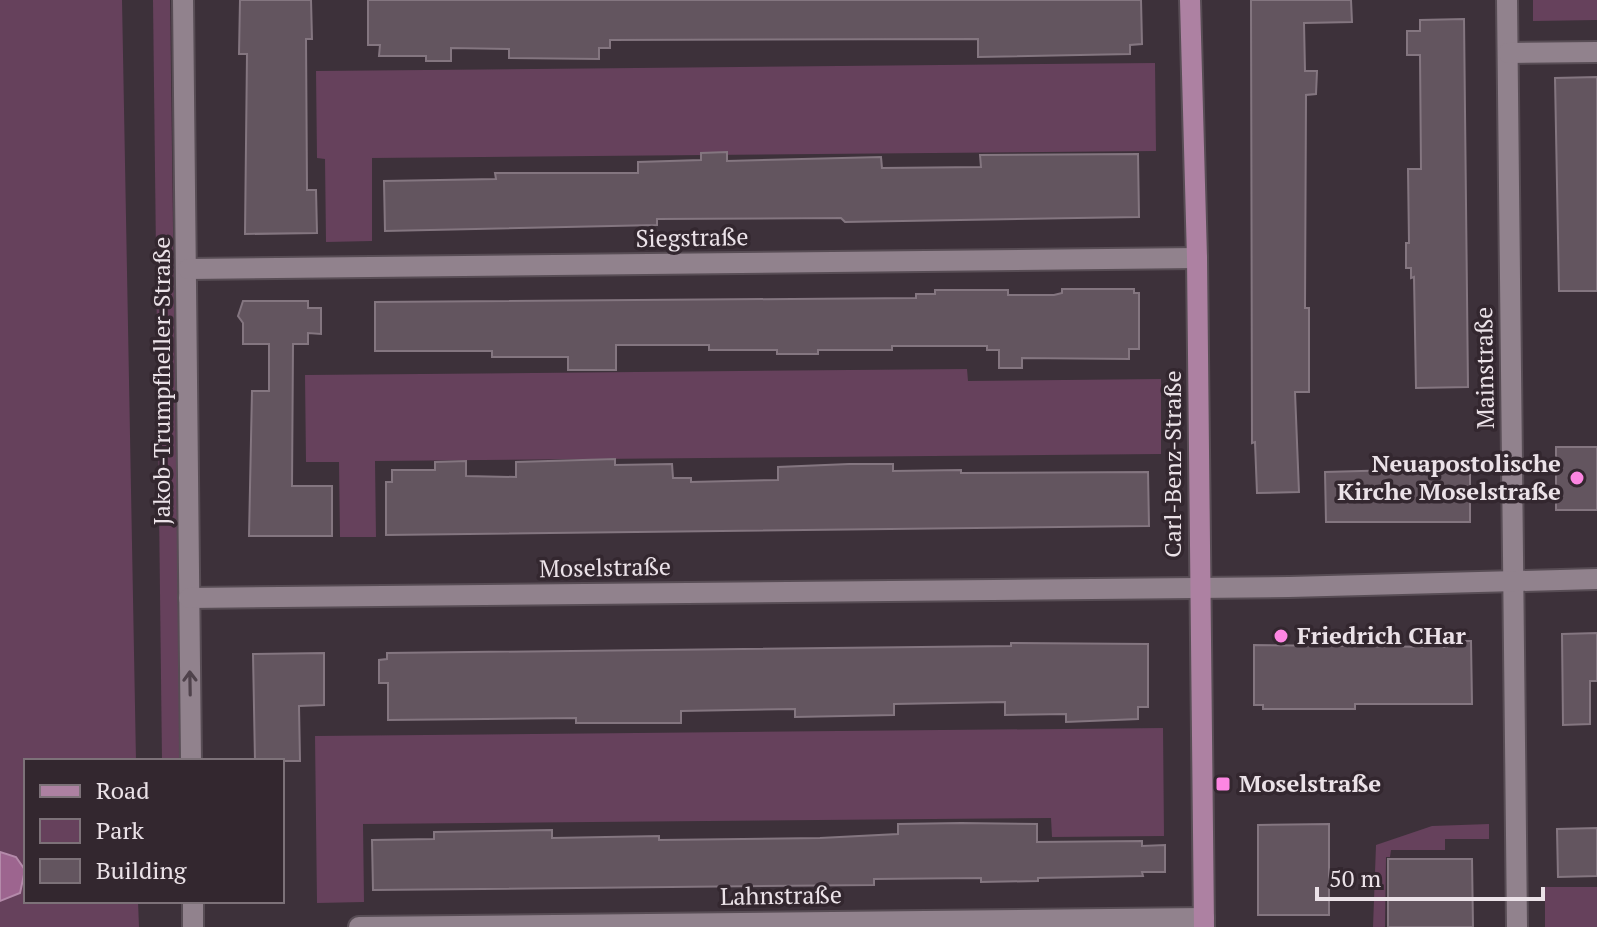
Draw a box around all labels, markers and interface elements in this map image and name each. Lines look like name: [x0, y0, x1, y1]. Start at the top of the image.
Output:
street label: Siegstraße: [635, 220, 749, 254]
street label: Jakob-Trumpfheller-Straße: [145, 237, 177, 525]
street label: Mainstraße: [1467, 307, 1501, 430]
street label: Carl-Benz-Straße: [1156, 370, 1188, 558]
place label: Neuapostolische Kirche Moselstraße: [1337, 447, 1561, 507]
marker: Neuapostolische Kirche Moselstraße: [1568, 469, 1586, 487]
street label: Moselstraße: [539, 550, 671, 584]
place label: Friedrich CHar: [1297, 619, 1467, 651]
marker: Friedrich CHar: [1272, 627, 1290, 645]
one-way arrow: [182, 670, 198, 697]
legend: [24, 759, 284, 903]
place label: Moselstraße: [1239, 767, 1381, 799]
text: Road: [96, 774, 150, 806]
marker: Moselstraße: [1214, 775, 1232, 793]
text: Park: [96, 814, 145, 846]
scale bar: [1317, 851, 1543, 901]
text: Building: [96, 854, 187, 886]
text: 50 m: [1329, 862, 1381, 894]
street label: Lahnstraße: [720, 878, 842, 912]

